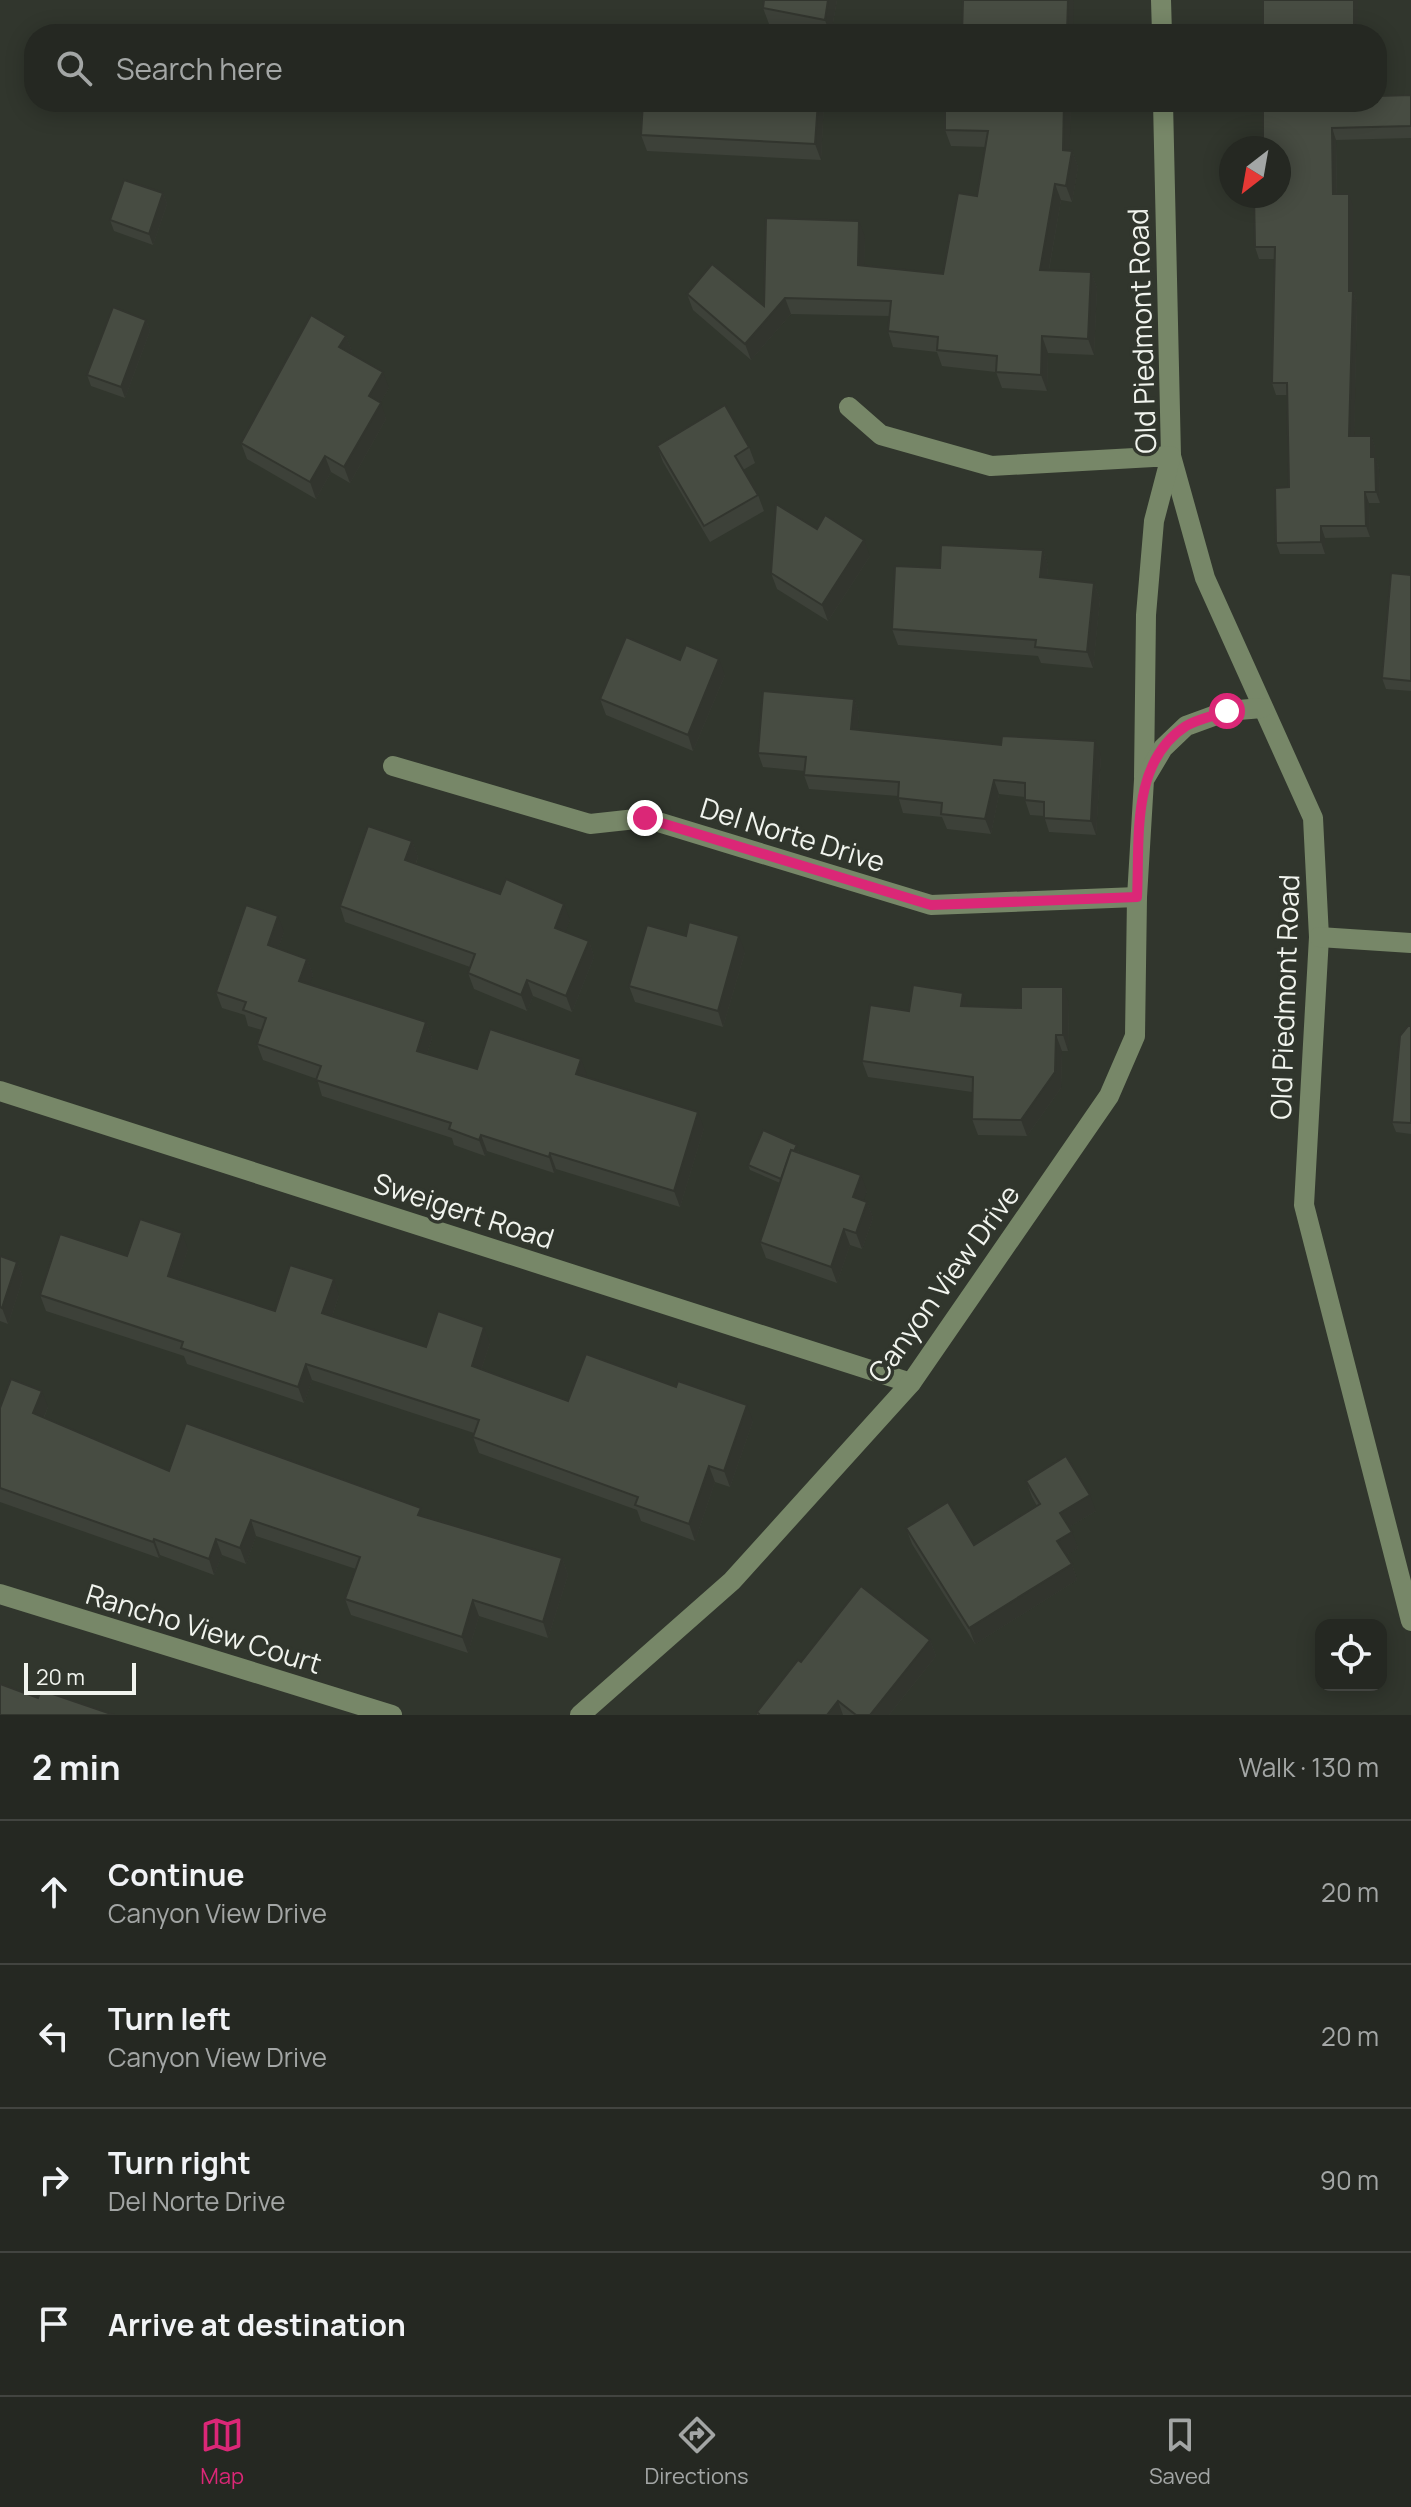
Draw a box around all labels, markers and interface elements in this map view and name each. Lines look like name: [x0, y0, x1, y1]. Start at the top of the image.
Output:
search box: [24, 24, 1387, 112]
icon: search: [52, 46, 96, 90]
text: Search here: [116, 48, 283, 89]
north arrow: [1219, 136, 1291, 208]
street label: Old Piedmont Road: [1118, 208, 1164, 454]
route start: [1209, 693, 1245, 729]
street label: Del Norte Drive: [696, 788, 890, 880]
route end: [627, 800, 663, 836]
street label: Old Piedmont Road: [1261, 874, 1307, 1120]
street label: Sweigert Road: [369, 1163, 559, 1257]
street label: Canyon View Drive: [858, 1176, 1028, 1390]
street label: Rancho View Court: [82, 1574, 326, 1682]
map controls: [1315, 1619, 1387, 1691]
button: locate: [1315, 1619, 1387, 1691]
scale bar: [24, 1659, 136, 1695]
text: 20 m: [36, 1662, 85, 1692]
text: 2 min: [32, 1744, 120, 1790]
text: Walk · 130 m: [1239, 1749, 1379, 1785]
text: Continue: [108, 1854, 244, 1895]
icon: ahead: [32, 1870, 76, 1914]
text: 20 m: [1321, 1874, 1379, 1910]
text: Canyon View Drive: [108, 1895, 327, 1931]
text: Turn left: [108, 1998, 231, 2039]
icon: left: [32, 2014, 76, 2058]
text: 20 m: [1321, 2018, 1379, 2054]
text: Canyon View Drive: [108, 2039, 327, 2075]
text: Turn right: [108, 2142, 251, 2183]
icon: right: [32, 2158, 76, 2202]
text: 90 m: [1320, 2162, 1379, 2198]
text: Del Norte Drive: [108, 2183, 286, 2219]
icon: arrive: [32, 2302, 76, 2346]
text: Arrive at destination: [108, 2304, 406, 2345]
tab: Map: [200, 2413, 244, 2491]
tab: Directions: [644, 2413, 749, 2491]
tab: Saved: [1149, 2413, 1211, 2491]

